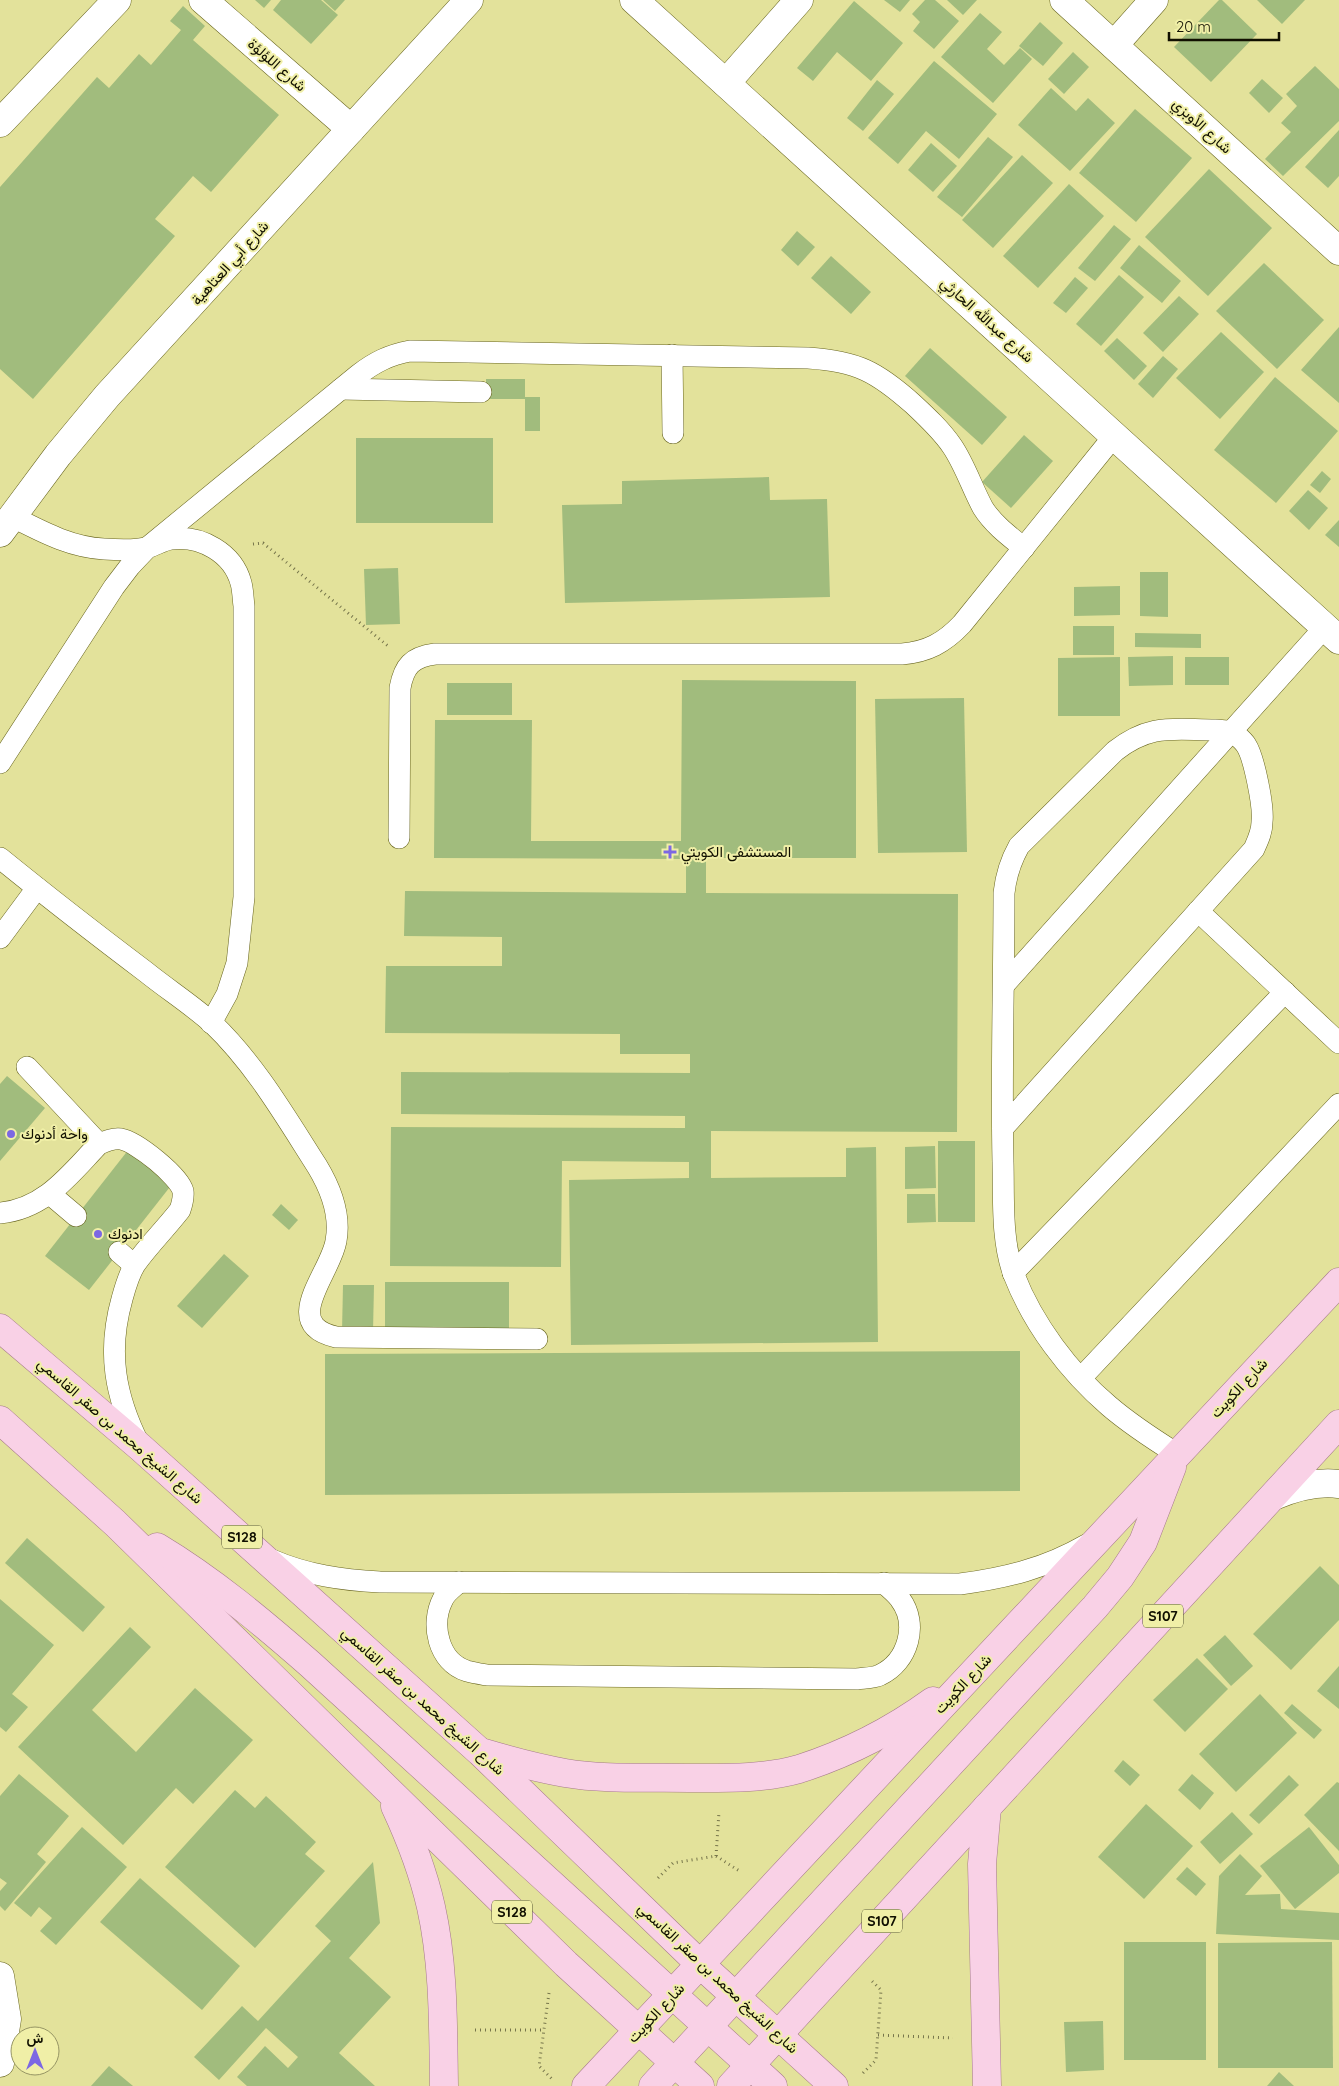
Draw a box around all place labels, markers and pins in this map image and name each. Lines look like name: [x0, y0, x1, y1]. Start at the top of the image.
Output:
place label: المستشفى الكويتي: [681, 842, 791, 865]
marker: المستشفى الكويتي: [663, 845, 677, 859]
place label: واحة أدنوك: [21, 1124, 88, 1143]
marker: واحة أدنوك: [5, 1128, 17, 1140]
place label: ادنوك: [108, 1224, 143, 1243]
marker: ادنوك: [92, 1228, 104, 1240]

